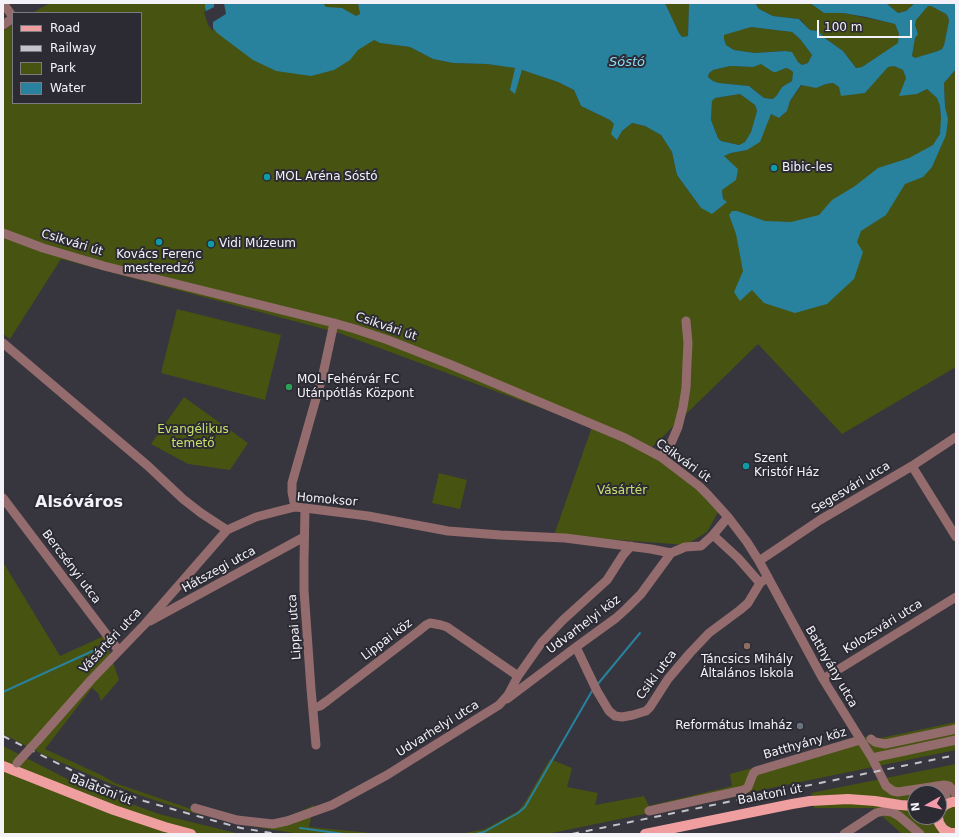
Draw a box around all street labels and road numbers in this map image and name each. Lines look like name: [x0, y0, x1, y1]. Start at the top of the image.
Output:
street label: Csikvári út: [39, 227, 105, 259]
street label: Csikvári út: [354, 310, 418, 344]
street label: Csikvári út: [653, 436, 713, 486]
street label: Segesvári utca: [809, 459, 893, 517]
street label: Homoksor: [296, 490, 358, 510]
street label: Bercsényi utca: [39, 527, 103, 607]
street label: Hátszegi utca: [180, 544, 258, 596]
street label: Udvarhelyi köz: [544, 593, 624, 657]
street label: Lippai utca: [286, 594, 304, 660]
street label: Kolozsvári utca: [841, 597, 925, 657]
street label: Vásártéri utca: [77, 606, 145, 676]
street label: Lippai köz: [359, 616, 415, 664]
street label: Batthyány utca: [802, 624, 860, 710]
street label: Csiki utca: [634, 647, 680, 703]
street label: Udvarhelyi utca: [394, 698, 482, 760]
street label: Batthyány köz: [762, 725, 848, 763]
street label: Balatoni út: [68, 772, 134, 808]
street label: Balatoni út: [737, 782, 803, 808]

